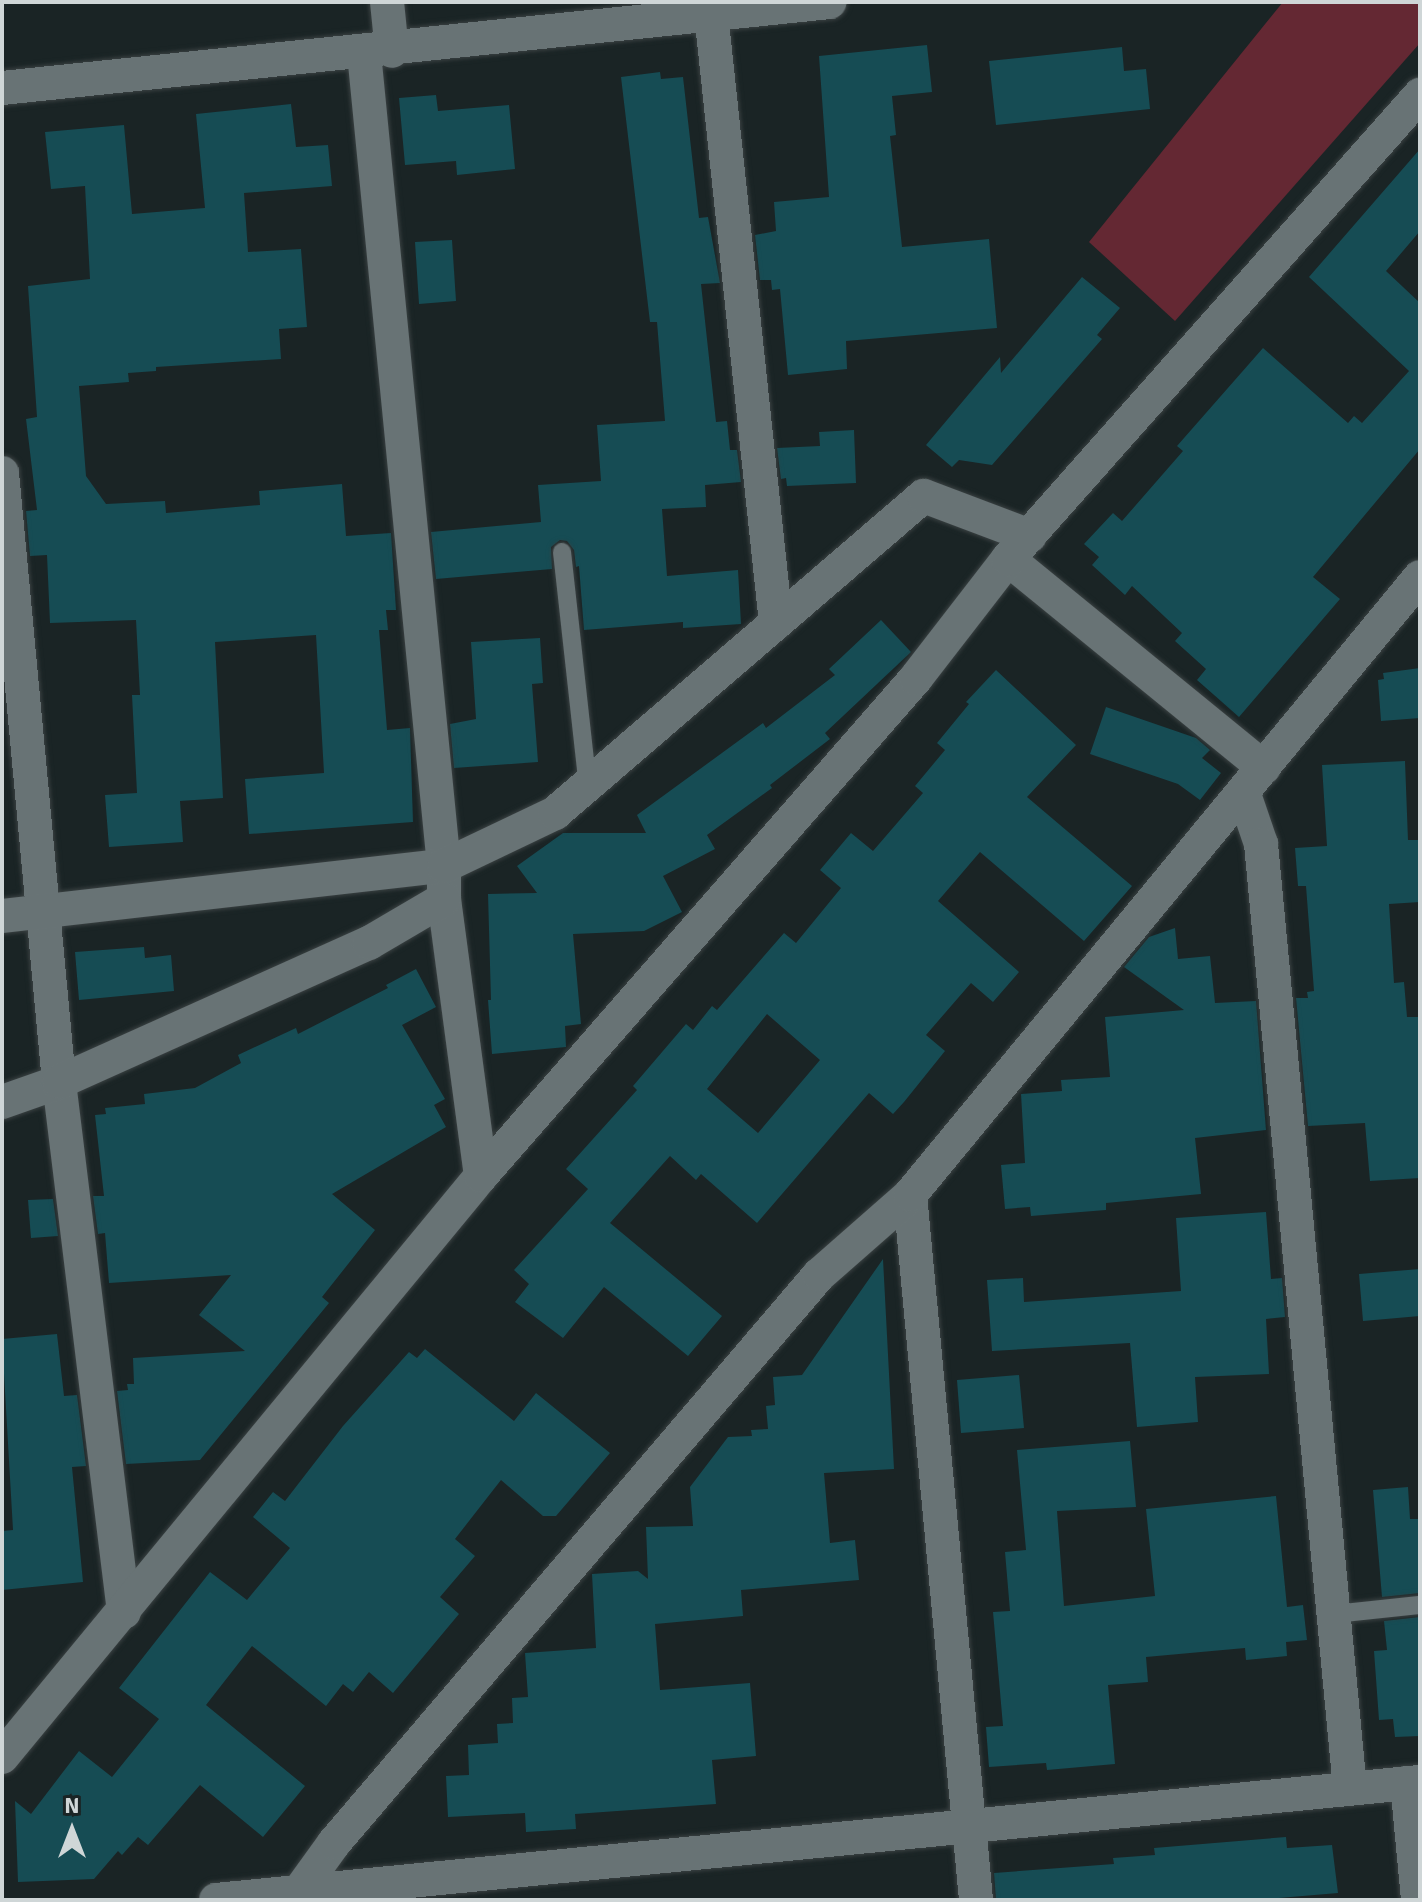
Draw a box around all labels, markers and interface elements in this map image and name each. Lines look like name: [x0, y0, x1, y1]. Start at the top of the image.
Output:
north arrow: [32, 1790, 112, 1870]
text: N: [64, 1792, 80, 1819]

